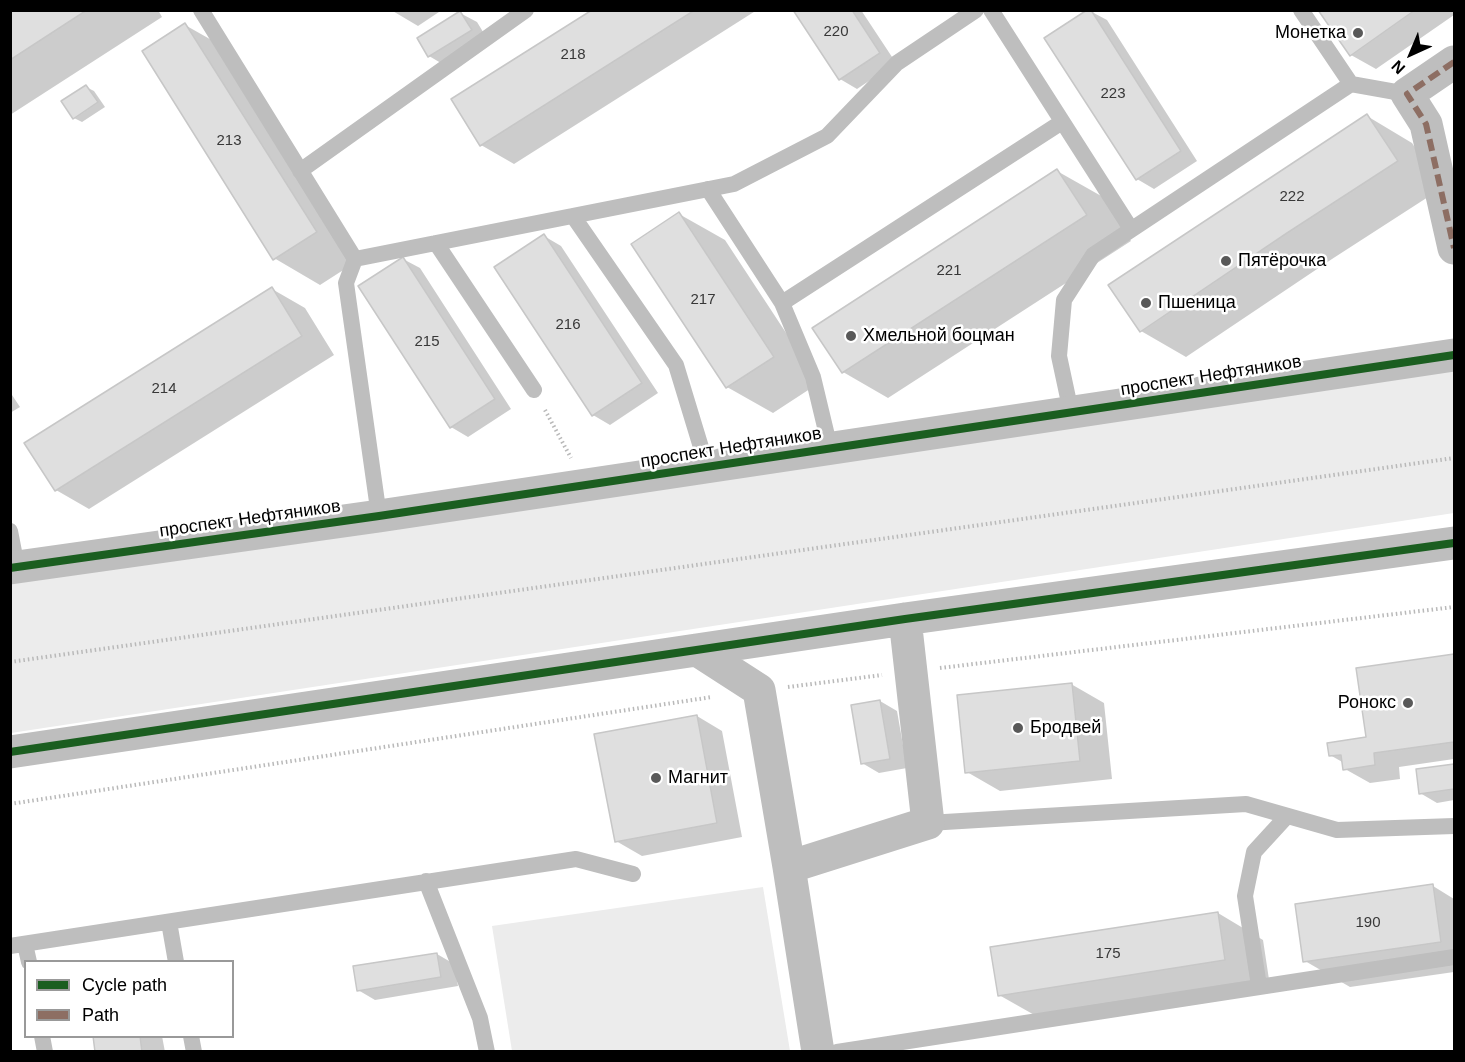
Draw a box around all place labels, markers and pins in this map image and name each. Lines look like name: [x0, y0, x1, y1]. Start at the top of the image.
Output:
place label: Монетка: [1275, 22, 1346, 44]
marker: Монетка: [1351, 26, 1365, 40]
place label: Пятёрочка: [1238, 250, 1326, 272]
marker: Пятёрочка: [1219, 254, 1233, 268]
place label: Пшеница: [1158, 292, 1236, 314]
marker: Пшеница: [1139, 296, 1153, 310]
place label: Хмельной боцман: [863, 325, 1015, 347]
marker: Хмельной боцман: [844, 329, 858, 343]
place label: Ронокс: [1338, 692, 1396, 714]
marker: Ронокс: [1401, 696, 1415, 710]
place label: Бродвей: [1030, 717, 1101, 739]
marker: Бродвей: [1011, 721, 1025, 735]
place label: Магнит: [668, 767, 728, 789]
marker: Магнит: [649, 771, 663, 785]

